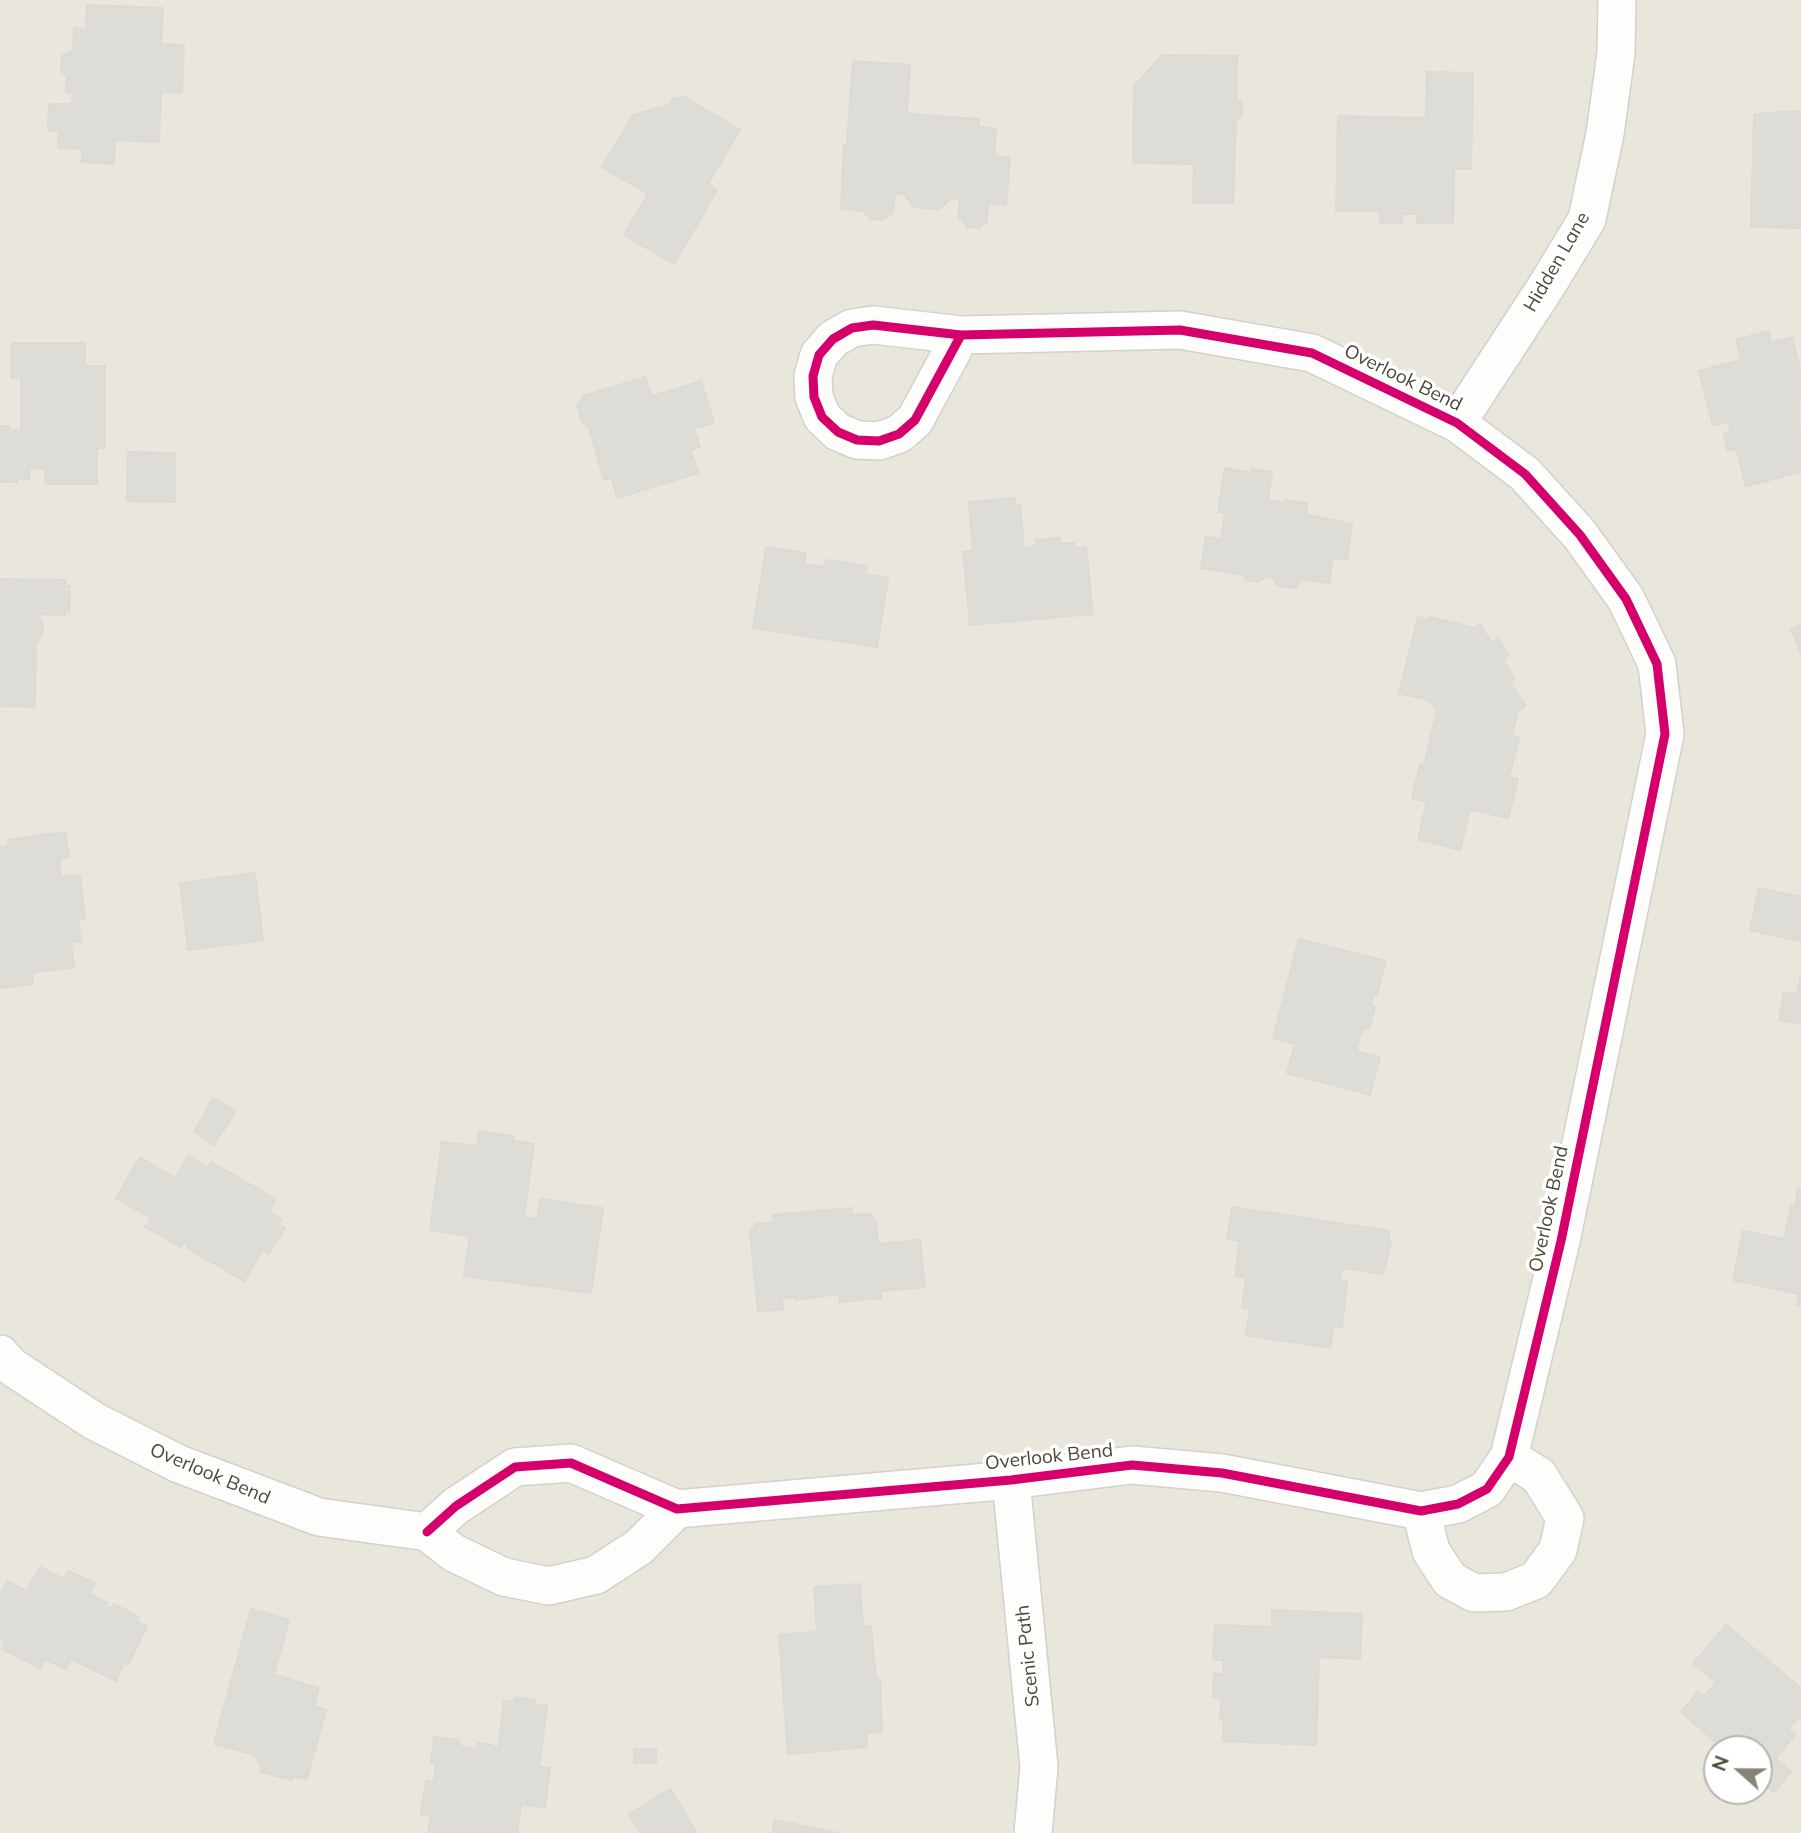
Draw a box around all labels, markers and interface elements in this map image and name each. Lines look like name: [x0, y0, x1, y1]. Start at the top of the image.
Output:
street label: Hidden Lane: [1519, 208, 1595, 316]
street label: Overlook Bend: [1340, 340, 1466, 416]
street label: Overlook Bend: [1524, 1144, 1574, 1274]
street label: Overlook Bend: [146, 1438, 274, 1510]
street label: Overlook Bend: [984, 1439, 1114, 1475]
street label: Scenic Path: [1011, 1604, 1045, 1708]
north arrow: [1703, 1735, 1773, 1805]
text: N: [1706, 1752, 1734, 1774]

